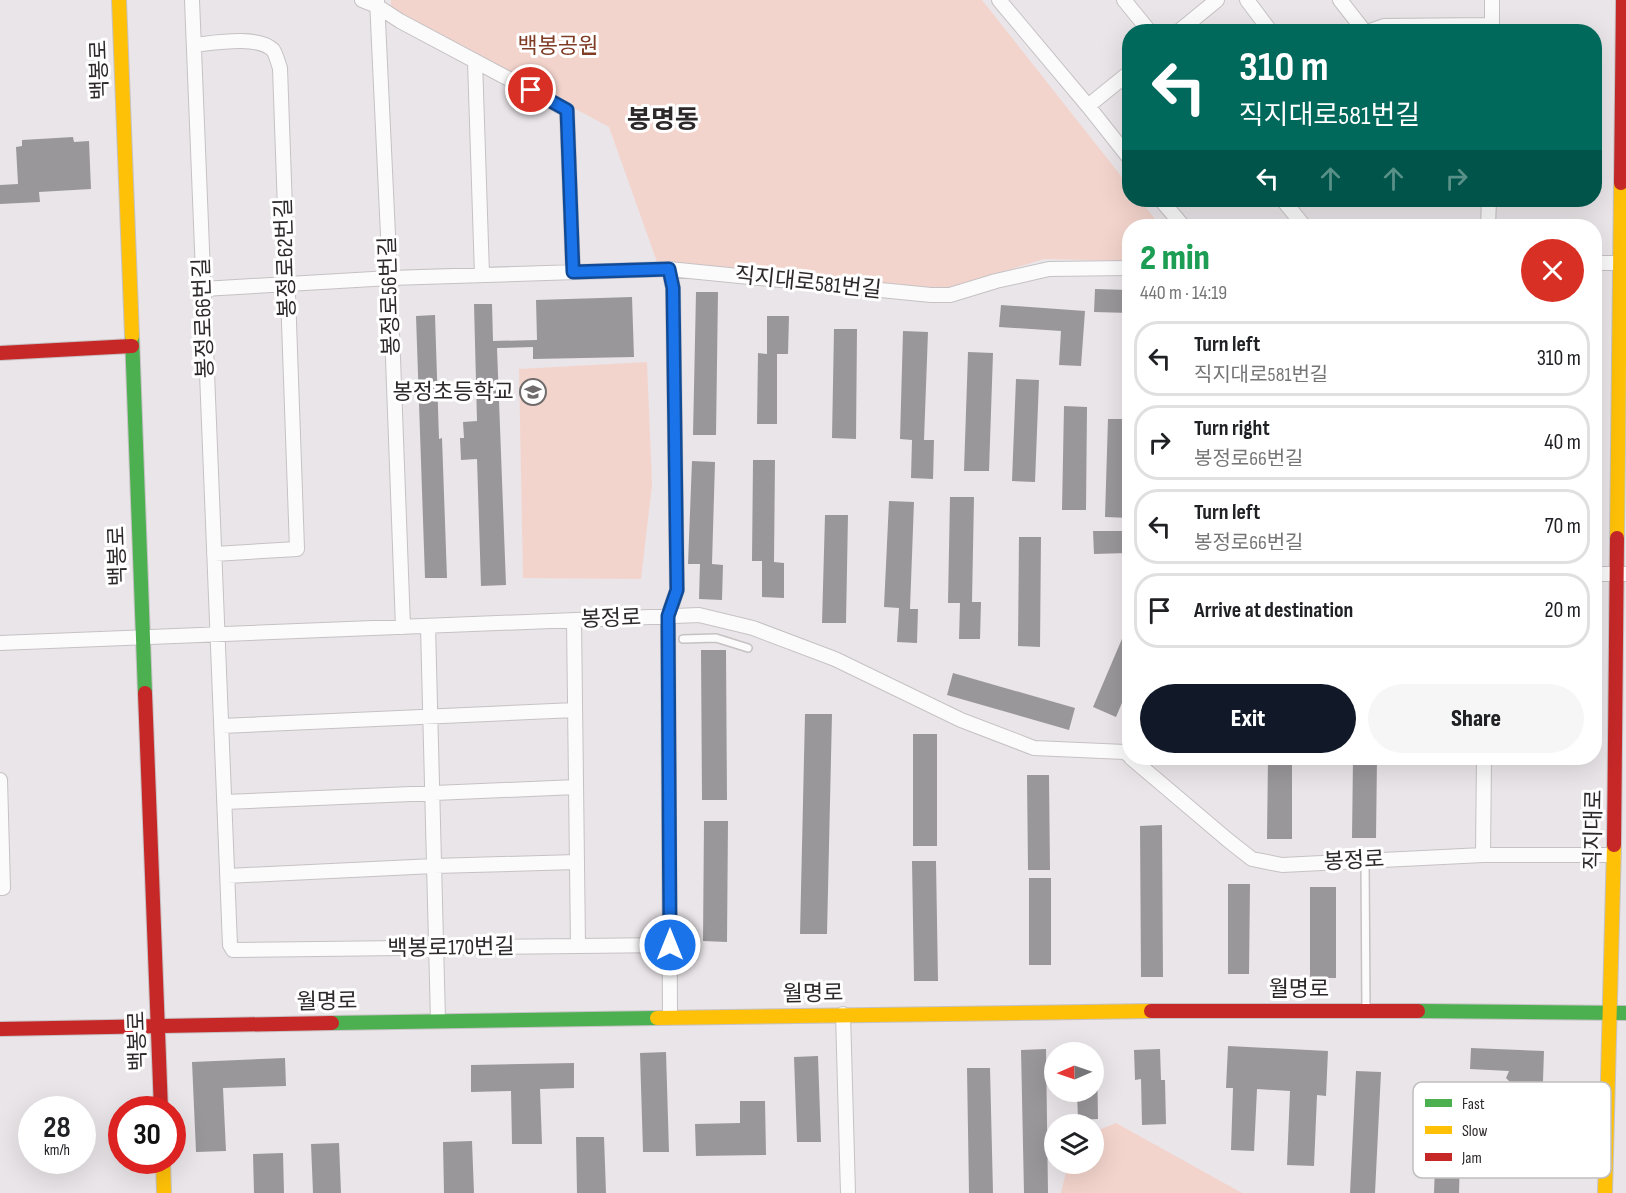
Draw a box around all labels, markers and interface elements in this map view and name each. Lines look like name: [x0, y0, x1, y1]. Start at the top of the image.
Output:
park label: 백봉공원: [518, 33, 598, 60]
street label: 백봉로: [85, 39, 115, 101]
text: 310 m: [1239, 42, 1329, 93]
icon: left: [1140, 48, 1218, 126]
pin: [505, 64, 556, 115]
icon: arrive: [514, 73, 547, 106]
text: 직지대로581번길: [1239, 100, 1420, 132]
district label: 봉명동: [627, 105, 699, 136]
icon: left: [1251, 162, 1284, 195]
icon: ahead: [1314, 162, 1347, 195]
icon: ahead: [1377, 162, 1410, 195]
icon: right: [1440, 162, 1473, 195]
street label: 봉정로62번길: [270, 198, 302, 318]
street label: 봉정로56번길: [374, 236, 406, 356]
text: 2 min: [1140, 237, 1210, 280]
button: close: [1521, 239, 1584, 302]
street label: 봉정로66번길: [188, 257, 220, 379]
street label: 직지대로581번길: [733, 262, 883, 304]
text: 440 m · 14:19: [1140, 281, 1227, 305]
text: Turn left: [1194, 331, 1260, 358]
icon: left: [1143, 342, 1176, 375]
text: 310 m: [1537, 345, 1581, 372]
text: 직지대로581번길: [1194, 363, 1328, 387]
school or university icon: 봉정초등학교: [518, 377, 548, 407]
place label: 봉정초등학교: [393, 379, 514, 406]
text: Turn right: [1194, 415, 1270, 442]
icon: right: [1143, 426, 1176, 459]
text: 40 m: [1544, 429, 1581, 456]
text: 봉정로66번길: [1194, 447, 1304, 471]
text: Turn left: [1194, 499, 1260, 526]
icon: left: [1143, 510, 1176, 543]
text: 70 m: [1545, 513, 1581, 540]
street label: 백봉로: [103, 525, 133, 587]
text: 봉정로66번길: [1194, 531, 1304, 555]
icon: arrive: [1143, 594, 1176, 627]
text: Arrive at destination: [1194, 597, 1353, 624]
text: 20 m: [1545, 597, 1581, 624]
street label: 봉정로: [580, 604, 642, 634]
button: Exit: [1140, 684, 1356, 753]
button: Share: [1368, 684, 1584, 753]
street label: 직지대로: [1580, 789, 1608, 871]
street label: 봉정로: [1323, 846, 1385, 876]
position arrow: [638, 913, 702, 977]
street label: 백봉로170번길: [387, 933, 515, 963]
street label: 월명로: [1269, 976, 1329, 1003]
street label: 월명로: [782, 980, 844, 1008]
street label: 월명로: [296, 988, 358, 1016]
street label: 백봉로: [123, 1010, 153, 1072]
north arrow: [1044, 1042, 1104, 1102]
map controls: [1044, 1042, 1104, 1174]
legend: [1413, 1082, 1611, 1178]
text: Fast: [1462, 1095, 1485, 1114]
speed limit sign: 30: [108, 1096, 186, 1174]
text: 28: [43, 1110, 71, 1146]
button: layers: [1044, 1114, 1104, 1174]
text: Slow: [1462, 1122, 1487, 1141]
text: km/h: [44, 1141, 70, 1160]
text: Jam: [1461, 1149, 1482, 1168]

